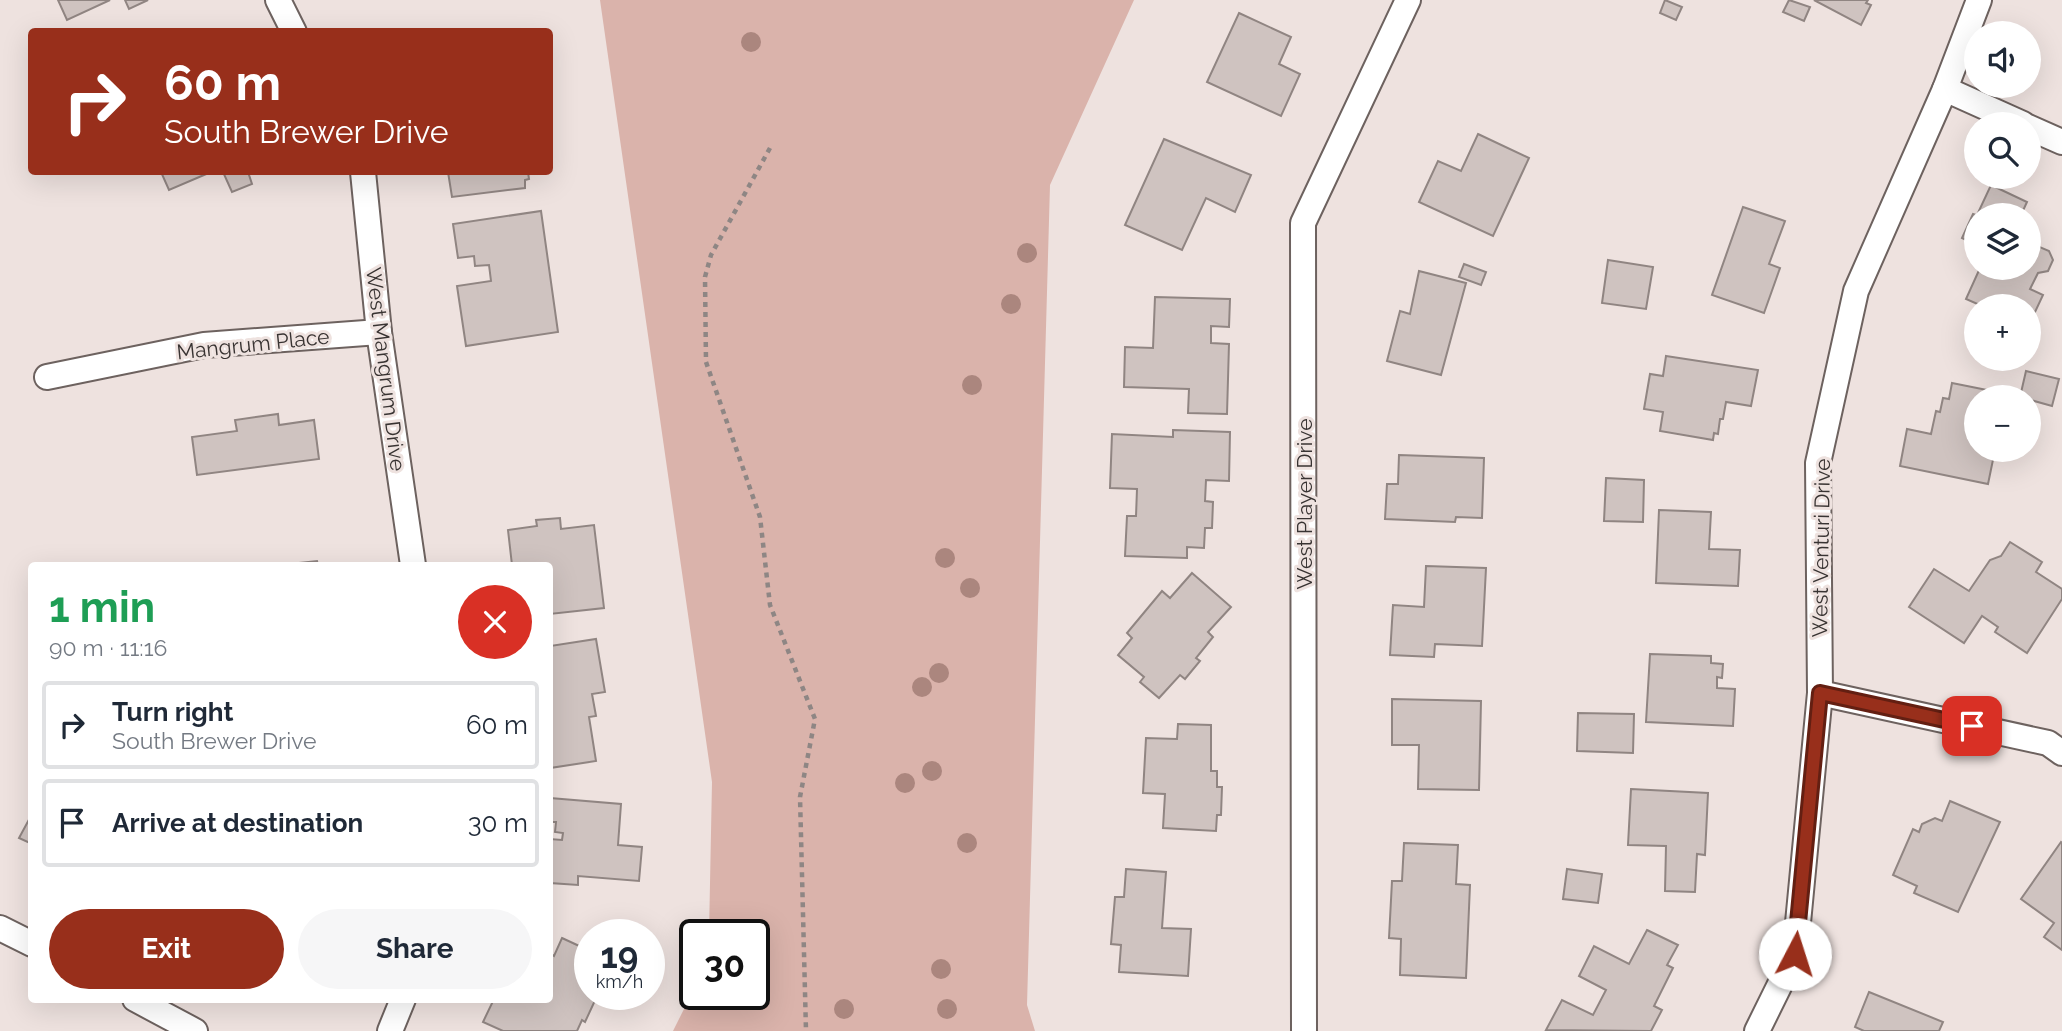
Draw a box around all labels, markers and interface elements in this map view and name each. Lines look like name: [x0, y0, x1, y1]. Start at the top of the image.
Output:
map controls: [1964, 21, 2041, 462]
button: sound: [1964, 21, 2041, 98]
text: 60 m: [164, 54, 281, 111]
icon: right: [49, 56, 140, 147]
button: search: [1964, 112, 2041, 189]
text: South Brewer Drive: [164, 113, 449, 150]
button: layers: [1964, 203, 2041, 280]
street label: West Mangrum Drive: [361, 266, 411, 472]
button: +: [1964, 294, 2041, 371]
street label: Mangrum Place: [175, 324, 331, 364]
button: −: [1964, 385, 2041, 462]
street label: West Player Drive: [1292, 419, 1317, 589]
street label: West Venturi Drive: [1807, 458, 1835, 638]
text: 1 min: [49, 583, 155, 632]
button: close: [458, 585, 532, 659]
text: 90 m · 11:16: [49, 634, 167, 661]
pin: [1942, 696, 2002, 756]
text: Turn right: [112, 697, 233, 727]
icon: right: [53, 706, 91, 744]
icon: arrive: [1953, 707, 1991, 745]
text: 60 m: [466, 710, 528, 740]
text: South Brewer Drive: [112, 727, 317, 754]
icon: arrive: [53, 804, 91, 842]
text: Arrive at destination: [112, 808, 363, 838]
text: 30 m: [468, 808, 528, 838]
button: Exit: [49, 909, 284, 989]
button: Share: [298, 909, 532, 989]
position arrow: [1758, 917, 1832, 991]
speed limit sign: 30: [679, 919, 770, 1010]
text: 19: [601, 935, 638, 976]
text: km/h: [596, 971, 643, 992]

